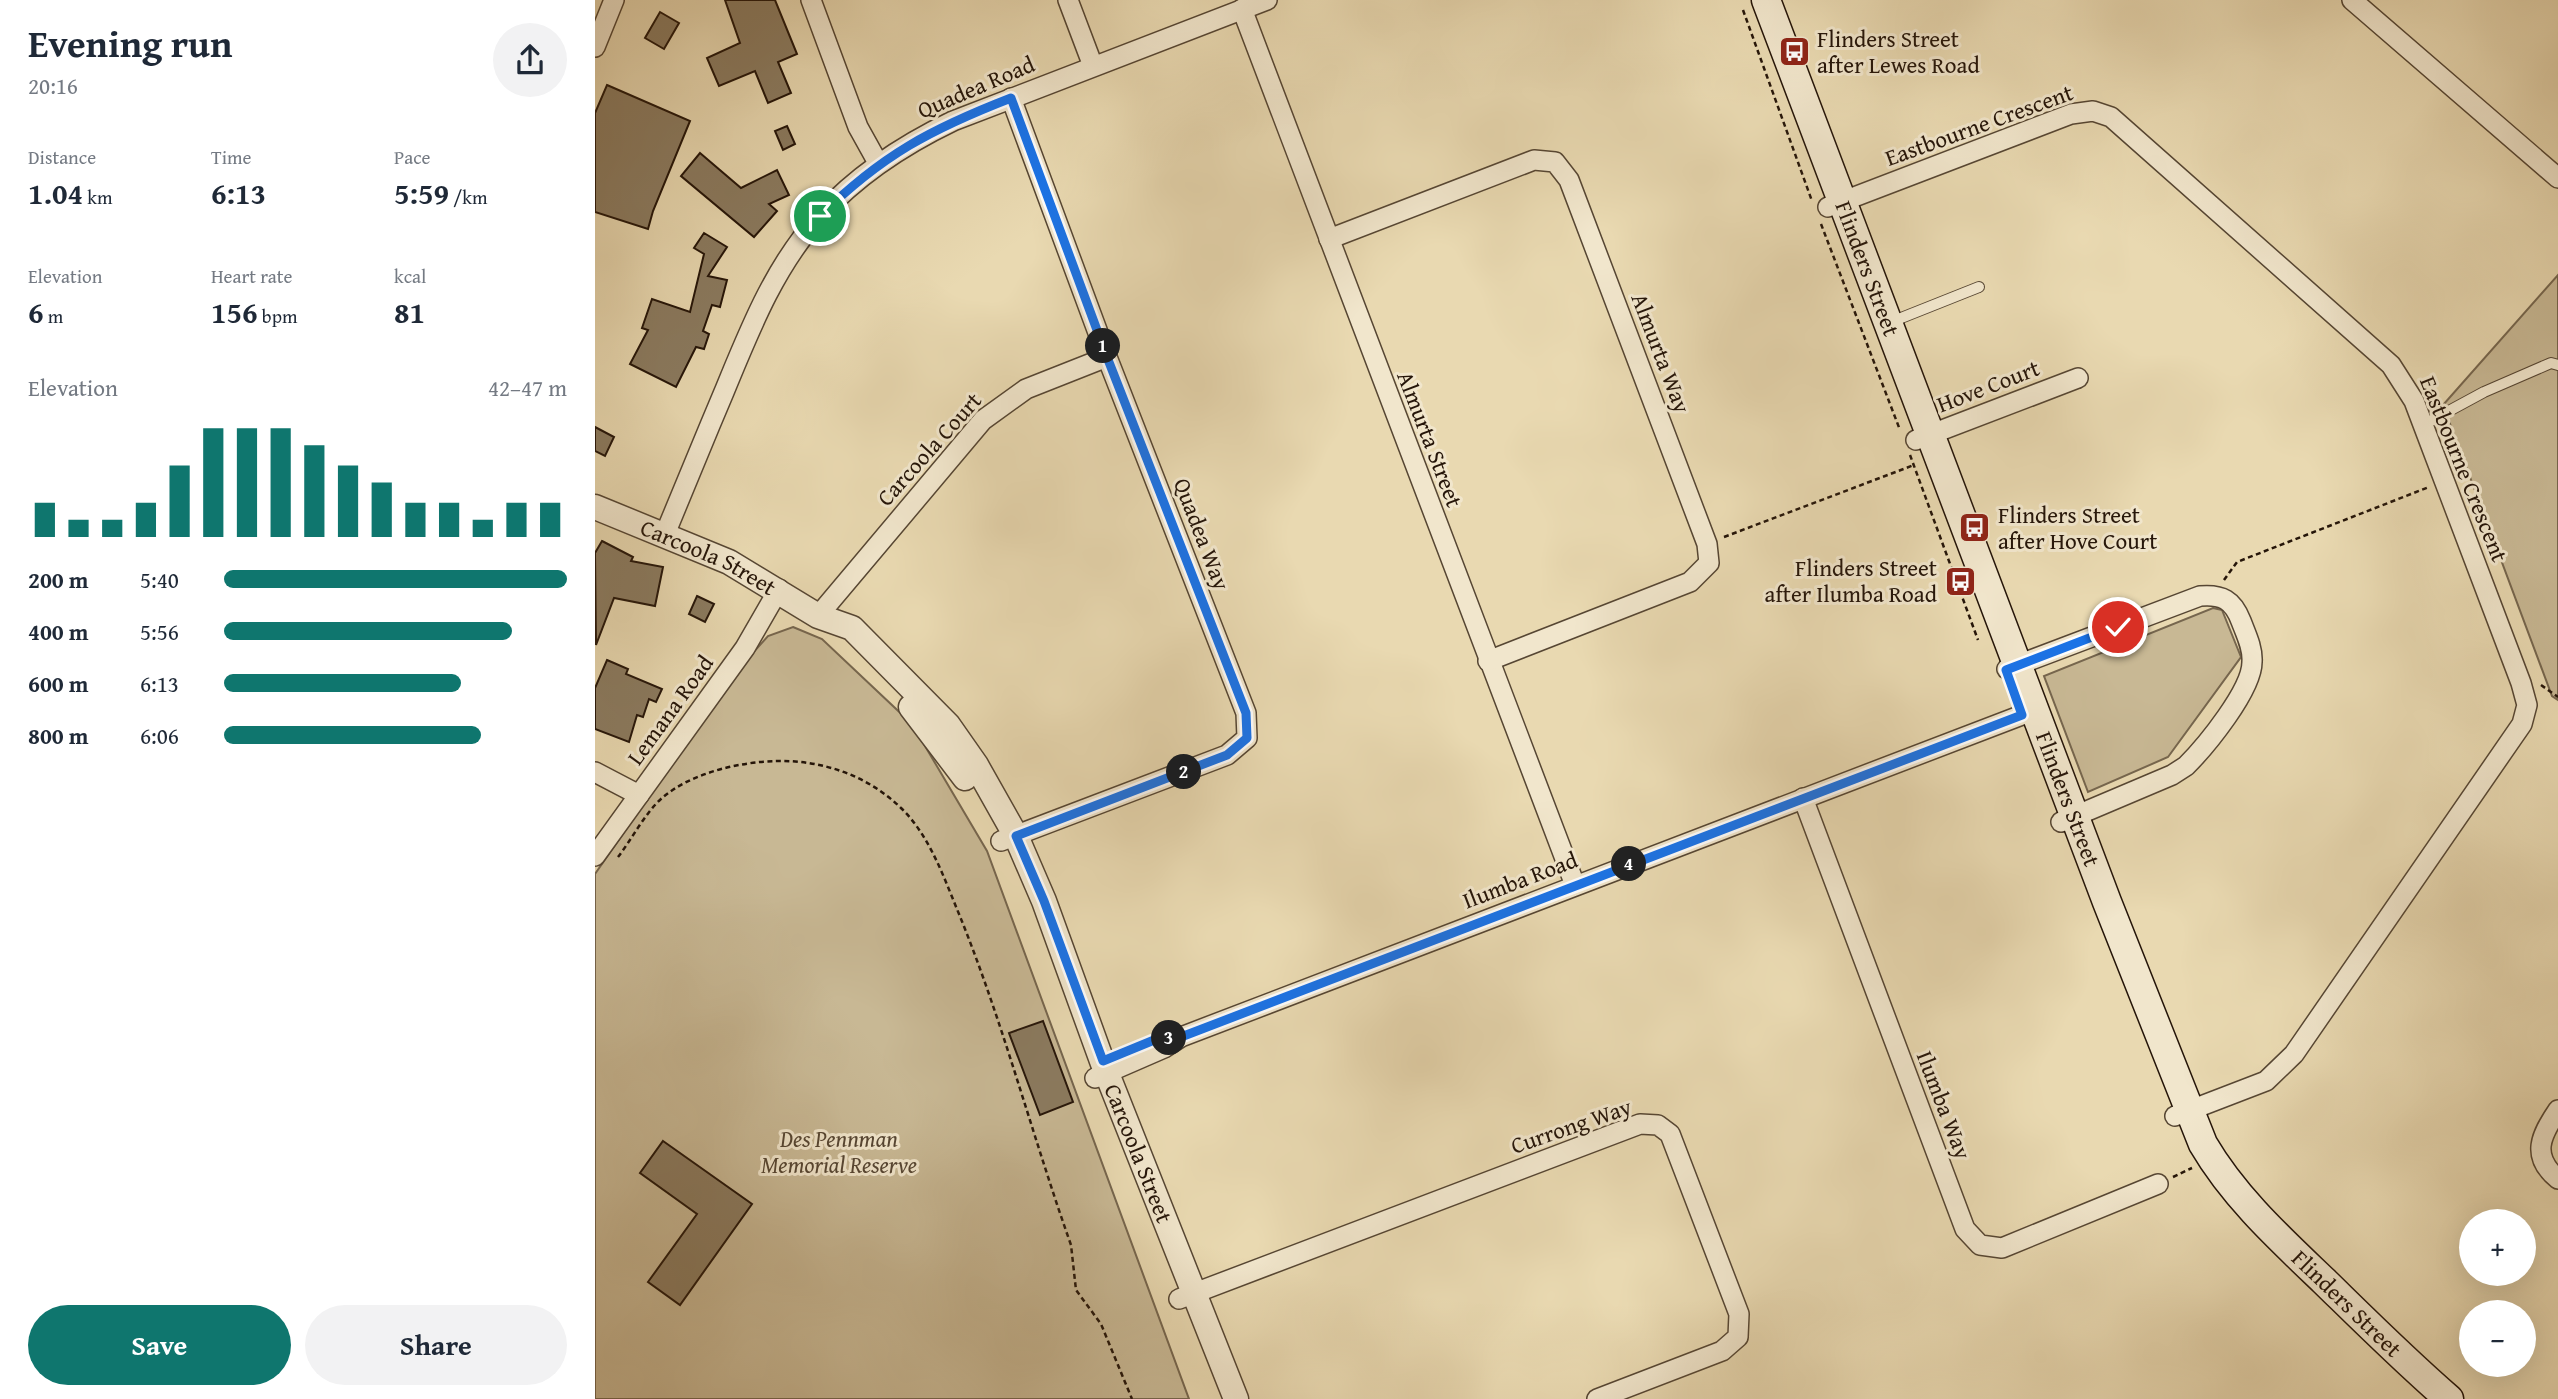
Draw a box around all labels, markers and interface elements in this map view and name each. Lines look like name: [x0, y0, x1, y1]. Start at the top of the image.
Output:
text: Evening run: [28, 15, 232, 71]
place label: Flinders Street after Lewes Road: [1817, 22, 1980, 81]
button: share: [493, 23, 567, 97]
bus stop icon: Flinders Street after Lewes Road: [1777, 35, 1811, 69]
street label: Quadea Road: [912, 47, 1040, 126]
text: 20:16: [28, 69, 78, 102]
street label: Eastbourne Crescent: [1880, 75, 2077, 174]
text: Distance: [28, 143, 96, 171]
text: Time: [211, 143, 251, 171]
text: Pace: [394, 143, 431, 171]
text: 1.04: [28, 171, 83, 215]
text: 6:13: [211, 171, 266, 215]
text: 5:59: [394, 171, 449, 215]
text: km: [83, 183, 112, 211]
text: /km: [449, 183, 487, 211]
pin: [790, 186, 850, 246]
street label: Flinders Street: [1827, 196, 1909, 341]
icon: arrive: [801, 197, 839, 235]
text: Elevation: [28, 262, 102, 290]
text: Heart rate: [211, 262, 292, 290]
text: kcal: [394, 262, 426, 290]
street label: Almurta Way: [1623, 288, 1700, 418]
text: 6: [28, 290, 44, 334]
text: 156: [211, 290, 258, 334]
text: 81: [394, 290, 425, 334]
text: m: [44, 302, 63, 330]
text: bpm: [258, 302, 297, 330]
pin: 1: [1085, 328, 1121, 364]
text: 1: [1098, 331, 1107, 359]
street label: Hove Court: [1932, 351, 2044, 420]
street label: Almurta Street: [1389, 366, 1472, 512]
text: Elevation: [28, 371, 118, 404]
text: 42–47 m: [488, 371, 567, 404]
street label: Eastbourne Crescent: [2412, 371, 2517, 567]
street label: Carcoola Court: [869, 385, 989, 513]
street label: Quadea Way: [1166, 473, 1239, 595]
place label: Flinders Street after Hove Court: [1998, 498, 2157, 557]
street label: Carcoola Street: [636, 510, 783, 603]
bus stop icon: Flinders Street after Hove Court: [1958, 511, 1992, 545]
place label: Flinders Street after Ilumba Road: [1765, 551, 1938, 610]
text: 200 m: [28, 563, 89, 596]
text: 5:40: [140, 563, 179, 596]
bus stop icon: Flinders Street after Ilumba Road: [1943, 564, 1977, 598]
pin: [2088, 597, 2148, 657]
icon: check: [2099, 608, 2137, 646]
text: 400 m: [28, 615, 89, 648]
text: 5:56: [140, 615, 179, 648]
street label: Lemana Road: [618, 647, 721, 771]
text: 600 m: [28, 667, 89, 700]
text: 6:13: [140, 667, 179, 700]
text: 800 m: [28, 719, 89, 752]
text: 6:06: [140, 719, 179, 752]
street label: Flinders Street: [2028, 726, 2109, 871]
pin: 2: [1167, 754, 1201, 790]
text: 2: [1179, 757, 1188, 785]
street label: Ilumba Road: [1458, 842, 1583, 917]
pin: 4: [1611, 846, 1647, 882]
text: 4: [1624, 849, 1633, 877]
pin: 3: [1151, 1020, 1187, 1056]
text: 3: [1164, 1023, 1173, 1051]
street label: Ilumba Way: [1909, 1046, 1980, 1164]
street label: Carcoola Street: [1097, 1079, 1181, 1227]
street label: Currong Way: [1506, 1089, 1636, 1162]
park label: Des Pennman Memorial Reserve: [761, 1122, 917, 1181]
map controls: [2459, 1209, 2536, 1377]
button: +: [2459, 1209, 2536, 1286]
street label: Flinders Street: [2285, 1242, 2410, 1364]
button: −: [2459, 1300, 2536, 1377]
button: Save: [28, 1305, 291, 1385]
button: Share: [305, 1305, 567, 1385]

